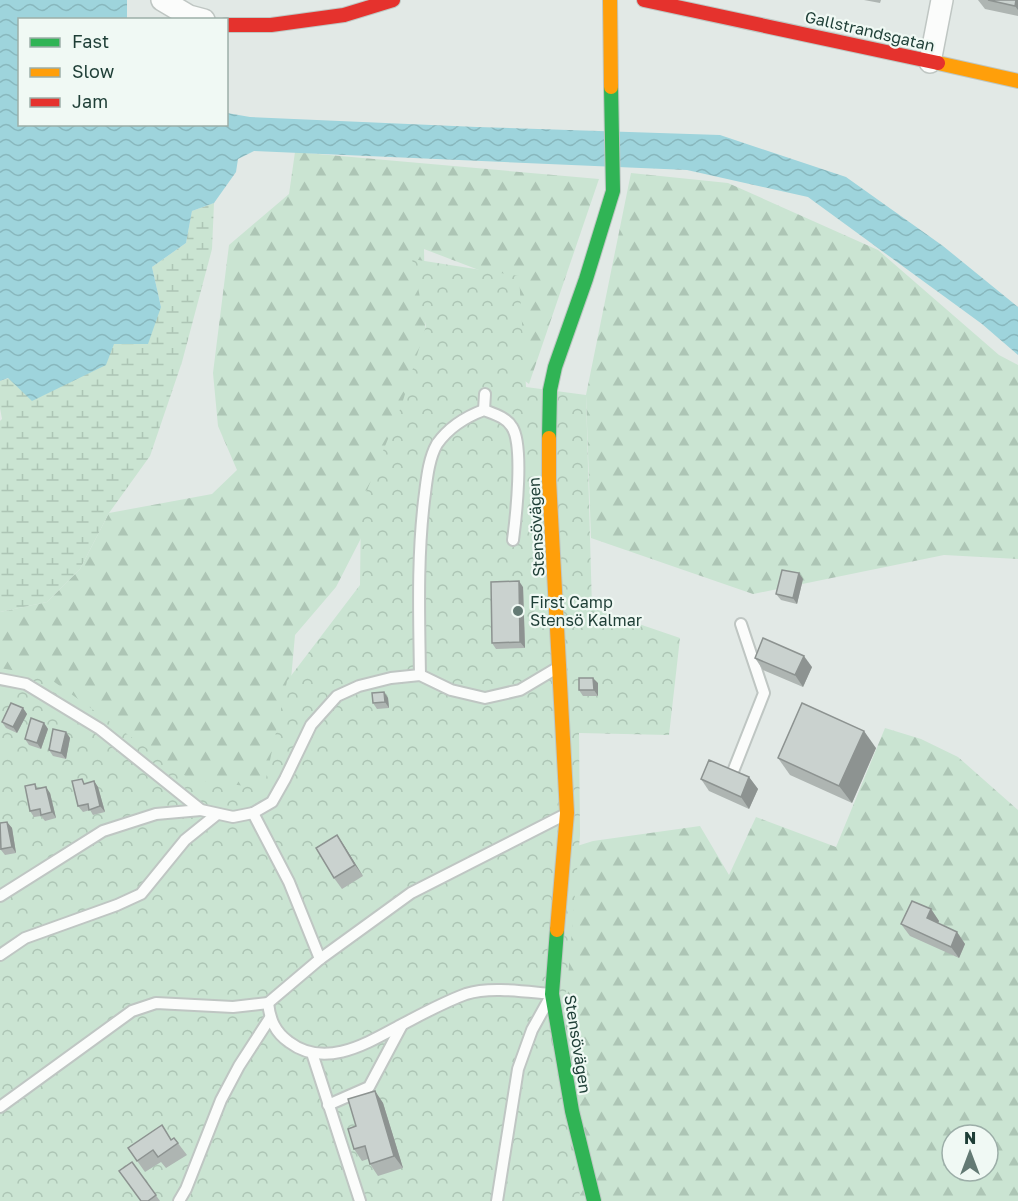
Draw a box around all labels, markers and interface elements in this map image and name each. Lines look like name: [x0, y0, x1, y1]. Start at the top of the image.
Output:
street label: Gallstrandsgatan: [803, 6, 937, 56]
legend: [18, 18, 228, 126]
text: Fast: [72, 30, 109, 52]
text: Slow: [72, 60, 115, 82]
text: Jam: [72, 90, 108, 112]
street label: Stensövägen: [523, 477, 549, 577]
place label: First Camp Stensö Kalmar: [530, 592, 642, 630]
marker: First Camp Stensö Kalmar: [511, 604, 525, 618]
street label: Stensövägen: [560, 993, 596, 1095]
north arrow: [940, 1123, 1000, 1183]
text: N: [964, 1128, 976, 1148]

